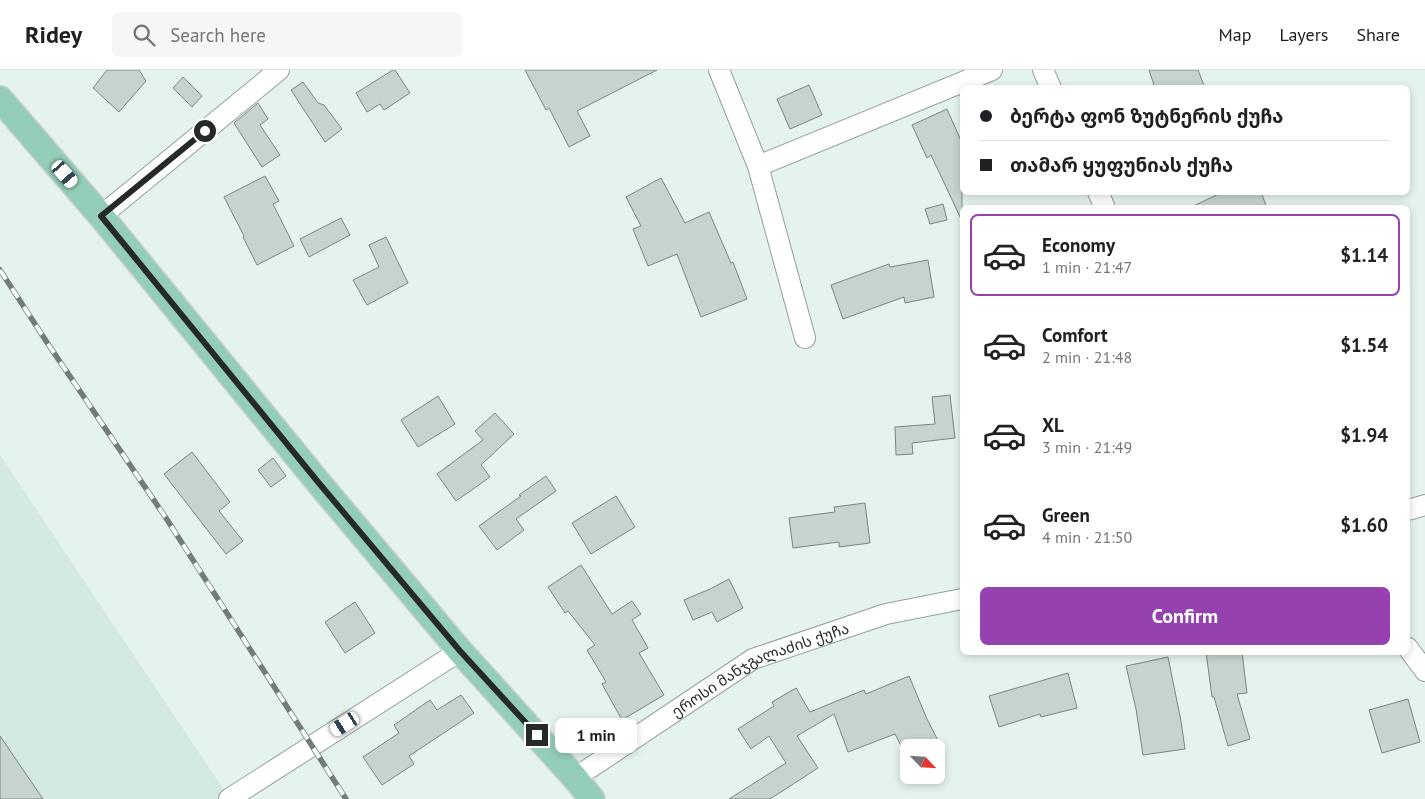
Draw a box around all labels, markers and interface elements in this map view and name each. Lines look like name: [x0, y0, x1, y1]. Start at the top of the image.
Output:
search box: [112, 12, 462, 57]
text: Ridey: [25, 19, 82, 50]
icon: search: [130, 21, 158, 49]
text: Search here: [170, 23, 266, 47]
text: Map: [1219, 23, 1251, 46]
text: Layers: [1279, 23, 1328, 46]
text: Share: [1356, 23, 1400, 46]
text: ბერტა ფონ ზუტნერის ქუჩა: [1010, 104, 1283, 128]
route start: [194, 120, 216, 142]
text: თამარ ყუფუნიას ქუჩა: [1010, 153, 1233, 177]
car: [49, 158, 80, 190]
icon: car: [982, 233, 1027, 278]
text: Economy: [1042, 233, 1115, 257]
text: $1.14: [1340, 243, 1388, 267]
text: 1 min · 21:47: [1042, 257, 1132, 277]
icon: car: [982, 323, 1027, 368]
text: Comfort: [1042, 323, 1108, 347]
text: $1.54: [1340, 333, 1388, 357]
text: 2 min · 21:48: [1042, 347, 1132, 367]
icon: car: [982, 413, 1027, 458]
text: XL: [1042, 413, 1064, 437]
text: $1.94: [1340, 423, 1388, 447]
text: 3 min · 21:49: [1042, 437, 1132, 457]
icon: car: [982, 503, 1027, 548]
text: Green: [1042, 503, 1090, 527]
text: $1.60: [1340, 513, 1388, 537]
text: 4 min · 21:50: [1042, 527, 1132, 547]
button: Confirm: [980, 587, 1390, 645]
street label: ეროსი მანჯგალაძის ქუჩა: [667, 618, 851, 721]
car: [328, 710, 361, 738]
callout: 1 min: [554, 718, 637, 752]
route end: [526, 724, 548, 746]
text: 1 min: [576, 725, 616, 745]
north arrow: [900, 739, 945, 784]
map controls: [900, 739, 945, 784]

